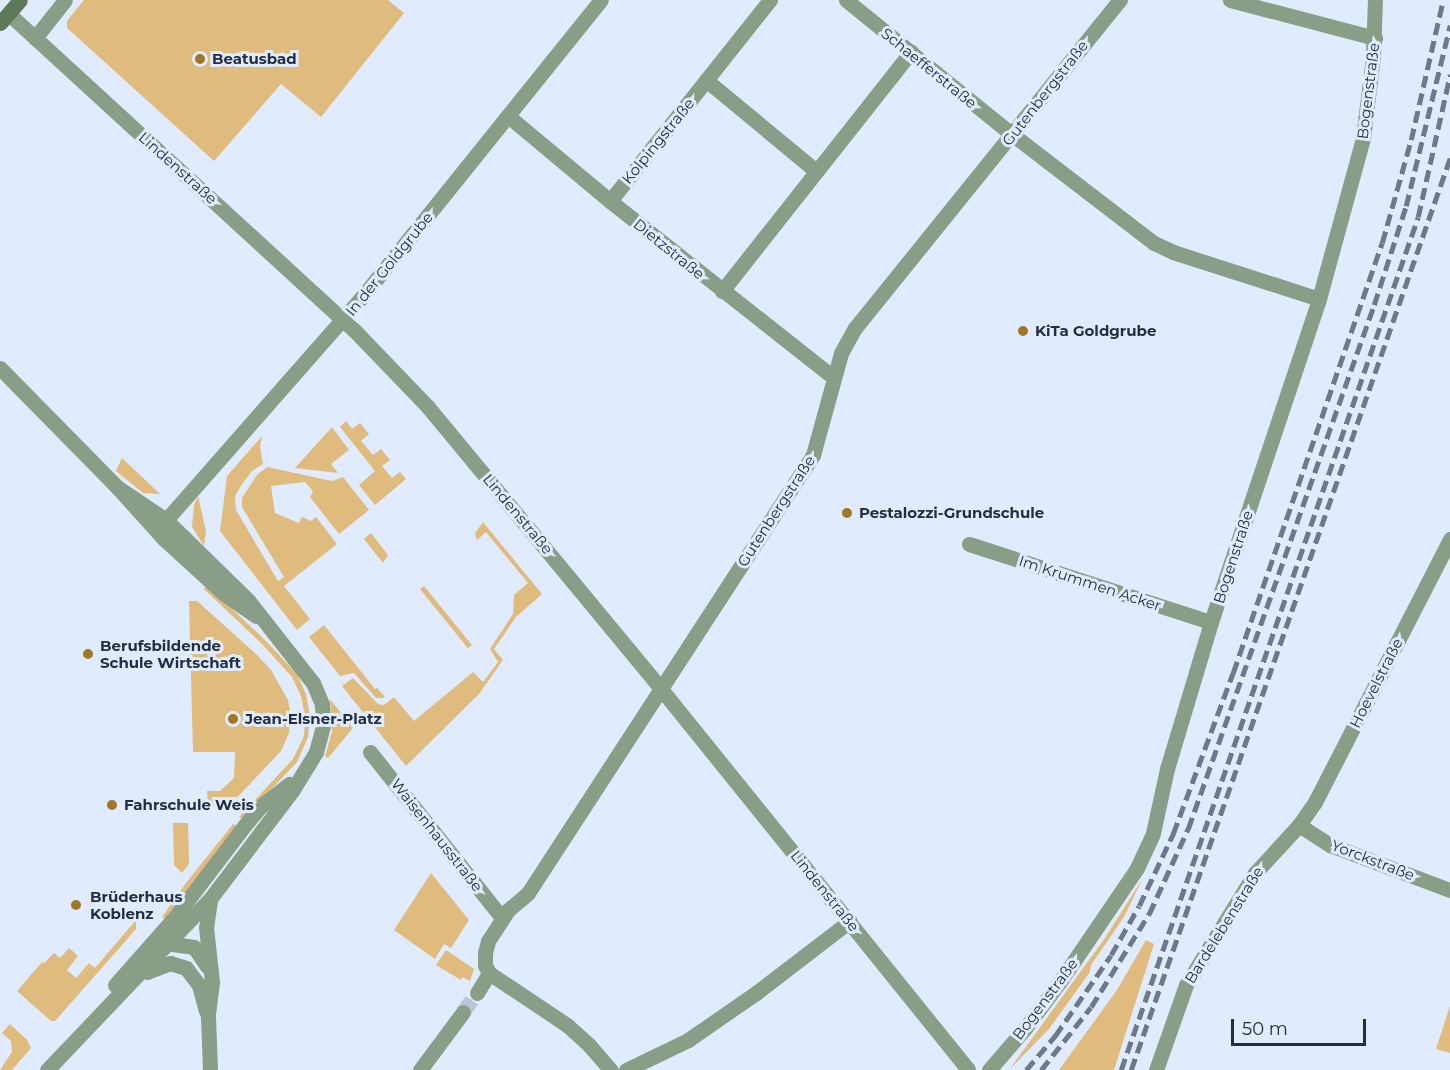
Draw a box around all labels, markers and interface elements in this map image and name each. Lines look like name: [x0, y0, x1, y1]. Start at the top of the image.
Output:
street label: Schaefferstraße: [878, 24, 980, 112]
street label: Gutenbergstraße: [998, 37, 1092, 149]
street label: Bogenstraße: [1353, 42, 1383, 140]
place label: Beatusbad: [212, 50, 297, 68]
marker: Beatusbad: [193, 52, 207, 66]
street label: Kolpingstraße: [618, 94, 698, 188]
street label: Lindenstraße: [135, 128, 221, 208]
street label: In der Goldgrube: [342, 208, 436, 320]
street label: Dietzstraße: [630, 215, 708, 283]
place label: KiTa Goldgrube: [1035, 322, 1156, 340]
marker: KiTa Goldgrube: [1016, 324, 1030, 338]
street label: Gutenbergstraße: [733, 452, 819, 570]
street label: Lindenstraße: [479, 470, 557, 558]
place label: Pestalozzi-Grundschule: [859, 504, 1044, 522]
marker: Pestalozzi-Grundschule: [840, 506, 854, 520]
street label: Bogenstraße: [1209, 508, 1257, 606]
street label: Im Krummen Acker: [1017, 551, 1163, 615]
street label: Hoevelstraße: [1346, 635, 1406, 731]
place label: Berufsbildende Schule Wirtschaft: [100, 636, 241, 671]
marker: Berufsbildende Schule Wirtschaft: [81, 647, 95, 661]
place label: Jean-Elsner-Platz: [245, 710, 382, 728]
marker: Jean-Elsner-Platz: [226, 712, 240, 726]
street label: Waisenhausstraße: [387, 775, 487, 895]
place label: Fahrschule Weis: [124, 796, 254, 814]
marker: Fahrschule Weis: [105, 798, 119, 812]
street label: Yorckstraße: [1329, 836, 1417, 884]
street label: Lindenstraße: [787, 847, 863, 935]
street label: Bardelebenstraße: [1181, 863, 1267, 987]
place label: Brüderhaus Koblenz: [90, 887, 182, 922]
marker: Brüderhaus Koblenz: [67, 896, 85, 914]
street label: Bogenstraße: [1009, 955, 1081, 1043]
scale bar: [1234, 1007, 1369, 1045]
text: 50 m: [1242, 1018, 1288, 1040]

